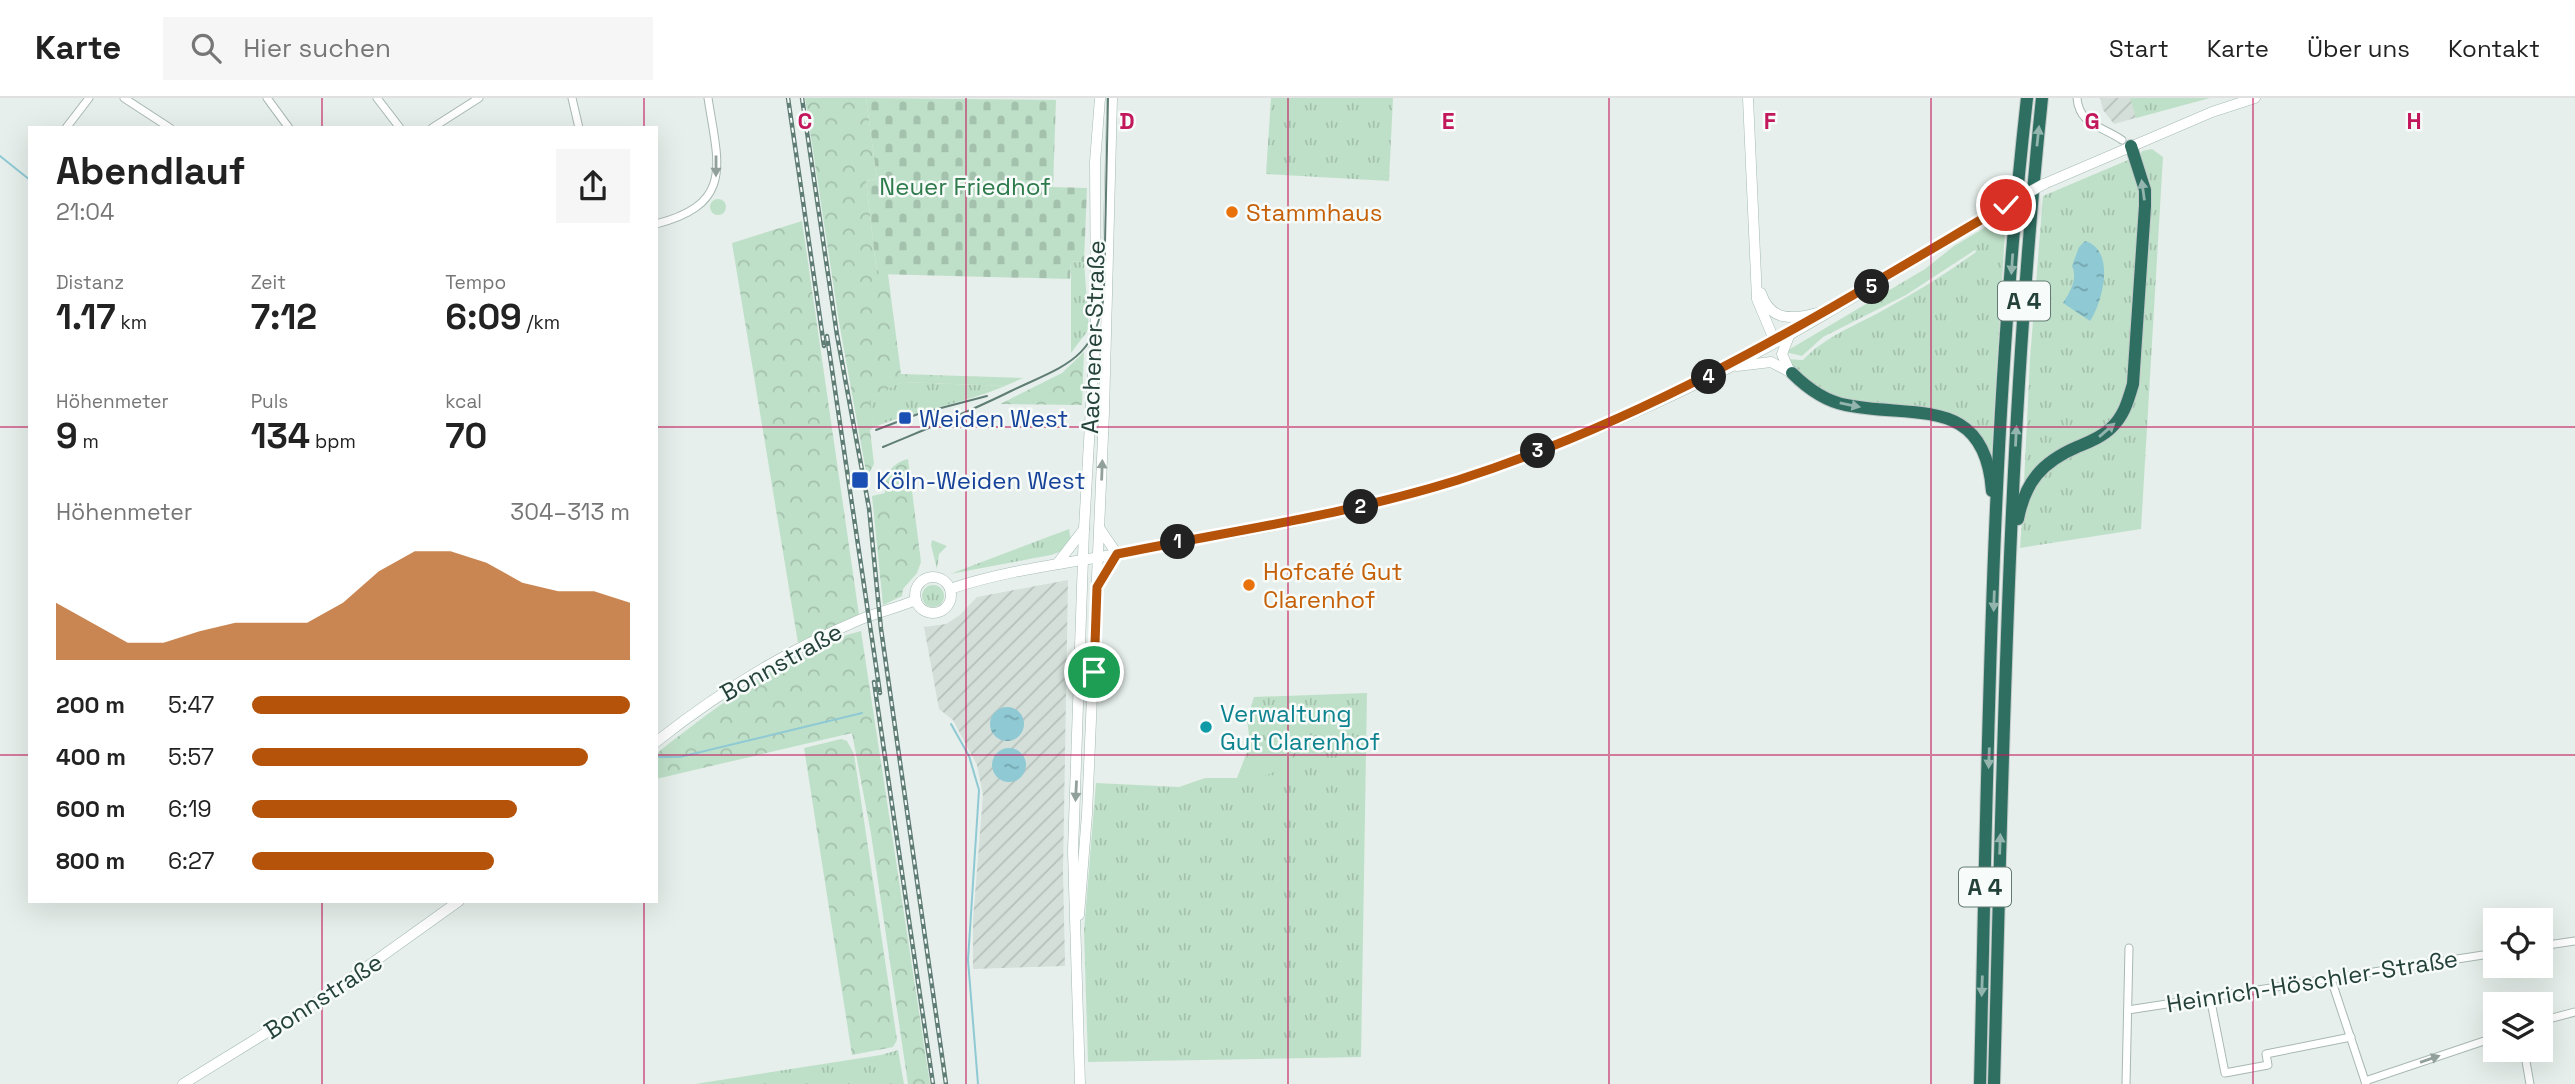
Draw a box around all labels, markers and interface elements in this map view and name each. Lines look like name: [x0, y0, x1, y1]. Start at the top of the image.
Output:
search box: [163, 17, 653, 80]
text: Karte: [35, 27, 121, 69]
icon: search: [187, 29, 225, 67]
text: Hier suchen: [243, 31, 391, 65]
text: Start: [2109, 33, 2169, 64]
text: Karte: [2207, 33, 2269, 64]
text: Über uns: [2307, 33, 2410, 64]
text: Kontakt: [2448, 33, 2540, 64]
text: C: [798, 106, 812, 136]
text: D: [1119, 106, 1135, 136]
text: E: [1442, 106, 1454, 136]
text: F: [1764, 106, 1776, 136]
text: G: [2084, 106, 2100, 136]
text: H: [2406, 106, 2422, 136]
one-way arrow: [2033, 125, 2044, 147]
text: Abendlauf: [56, 147, 245, 195]
button: share: [556, 149, 630, 223]
one-way arrow: [710, 155, 722, 177]
park label: Neuer Friedhof: [879, 171, 1051, 202]
pin: [1976, 175, 2036, 235]
one-way arrow: [2137, 179, 2148, 201]
icon: check: [1987, 186, 2025, 224]
text: 21:04: [56, 197, 114, 227]
place label: Stammhaus: [1246, 197, 1382, 228]
marker: Stammhaus: [1224, 204, 1240, 220]
street label: Aachener Straße: [1074, 240, 1112, 434]
one-way arrow: [2006, 253, 2017, 275]
text: Distanz: [56, 270, 124, 295]
text: Zeit: [251, 270, 286, 295]
text: Tempo: [445, 270, 506, 295]
pin: 5: [1854, 270, 1890, 304]
text: 5: [1866, 274, 1877, 299]
road number: A 4: [1998, 282, 2050, 320]
text: 1.17: [56, 295, 116, 339]
text: 7:12: [251, 295, 317, 339]
text: 6:09: [445, 295, 522, 339]
text: km: [116, 310, 147, 335]
text: /km: [522, 310, 560, 335]
pin: 4: [1692, 360, 1726, 394]
text: 4: [1702, 364, 1715, 389]
text: Höhenmeter: [56, 389, 169, 414]
text: Puls: [251, 389, 288, 414]
text: kcal: [445, 389, 482, 414]
one-way arrow: [1839, 400, 1861, 411]
place label: Weiden West: [919, 403, 1068, 434]
marker: Weiden West: [897, 410, 913, 426]
text: 9: [56, 414, 78, 458]
text: 134: [251, 414, 310, 458]
text: 70: [445, 414, 487, 458]
one-way arrow: [2098, 422, 2116, 438]
one-way arrow: [2010, 425, 2021, 447]
text: m: [78, 429, 99, 454]
text: bpm: [310, 429, 356, 454]
pin: 3: [1520, 434, 1556, 468]
text: 3: [1532, 438, 1543, 463]
one-way arrow: [1096, 459, 1107, 481]
place label: Köln-Weiden West: [876, 465, 1085, 496]
marker: Köln-Weiden West: [850, 470, 870, 490]
pin: 2: [1344, 490, 1378, 524]
text: 2: [1355, 494, 1366, 519]
text: Höhenmeter: [56, 497, 193, 527]
text: 304–313 m: [510, 497, 630, 527]
pin: 1: [1160, 524, 1196, 560]
text: 1: [1173, 529, 1182, 554]
place label: Hofcafé Gut Clarenhof: [1263, 556, 1403, 615]
marker: Hofcafé Gut Clarenhof: [1241, 577, 1257, 593]
one-way arrow: [1988, 590, 1999, 612]
street label: Bonnstraße: [714, 616, 848, 708]
pin: [1064, 642, 1124, 702]
icon: arrive: [1075, 653, 1113, 691]
text: 200 m: [56, 690, 125, 720]
text: 5:47: [168, 690, 214, 720]
place label: Verwaltung Gut Clarenhof: [1220, 698, 1380, 757]
marker: Verwaltung Gut Clarenhof: [1198, 719, 1214, 735]
text: 400 m: [56, 742, 126, 772]
text: 5:57: [168, 742, 214, 772]
one-way arrow: [1983, 747, 1994, 769]
one-way arrow: [1070, 780, 1081, 802]
text: 600 m: [56, 794, 126, 824]
text: 6:19: [168, 794, 212, 824]
one-way arrow: [1994, 833, 2006, 855]
text: 800 m: [56, 846, 125, 876]
text: 6:27: [168, 846, 215, 876]
road number: A 4: [1959, 867, 2011, 906]
map controls: [2483, 908, 2553, 1062]
button: locate: [2483, 908, 2553, 978]
street label: Heinrich-Höschler-Straße: [2164, 943, 2460, 1019]
street label: Bonnstraße: [258, 946, 388, 1046]
one-way arrow: [1977, 975, 1988, 997]
button: layers: [2483, 992, 2553, 1062]
one-way arrow: [2419, 1053, 2440, 1064]

